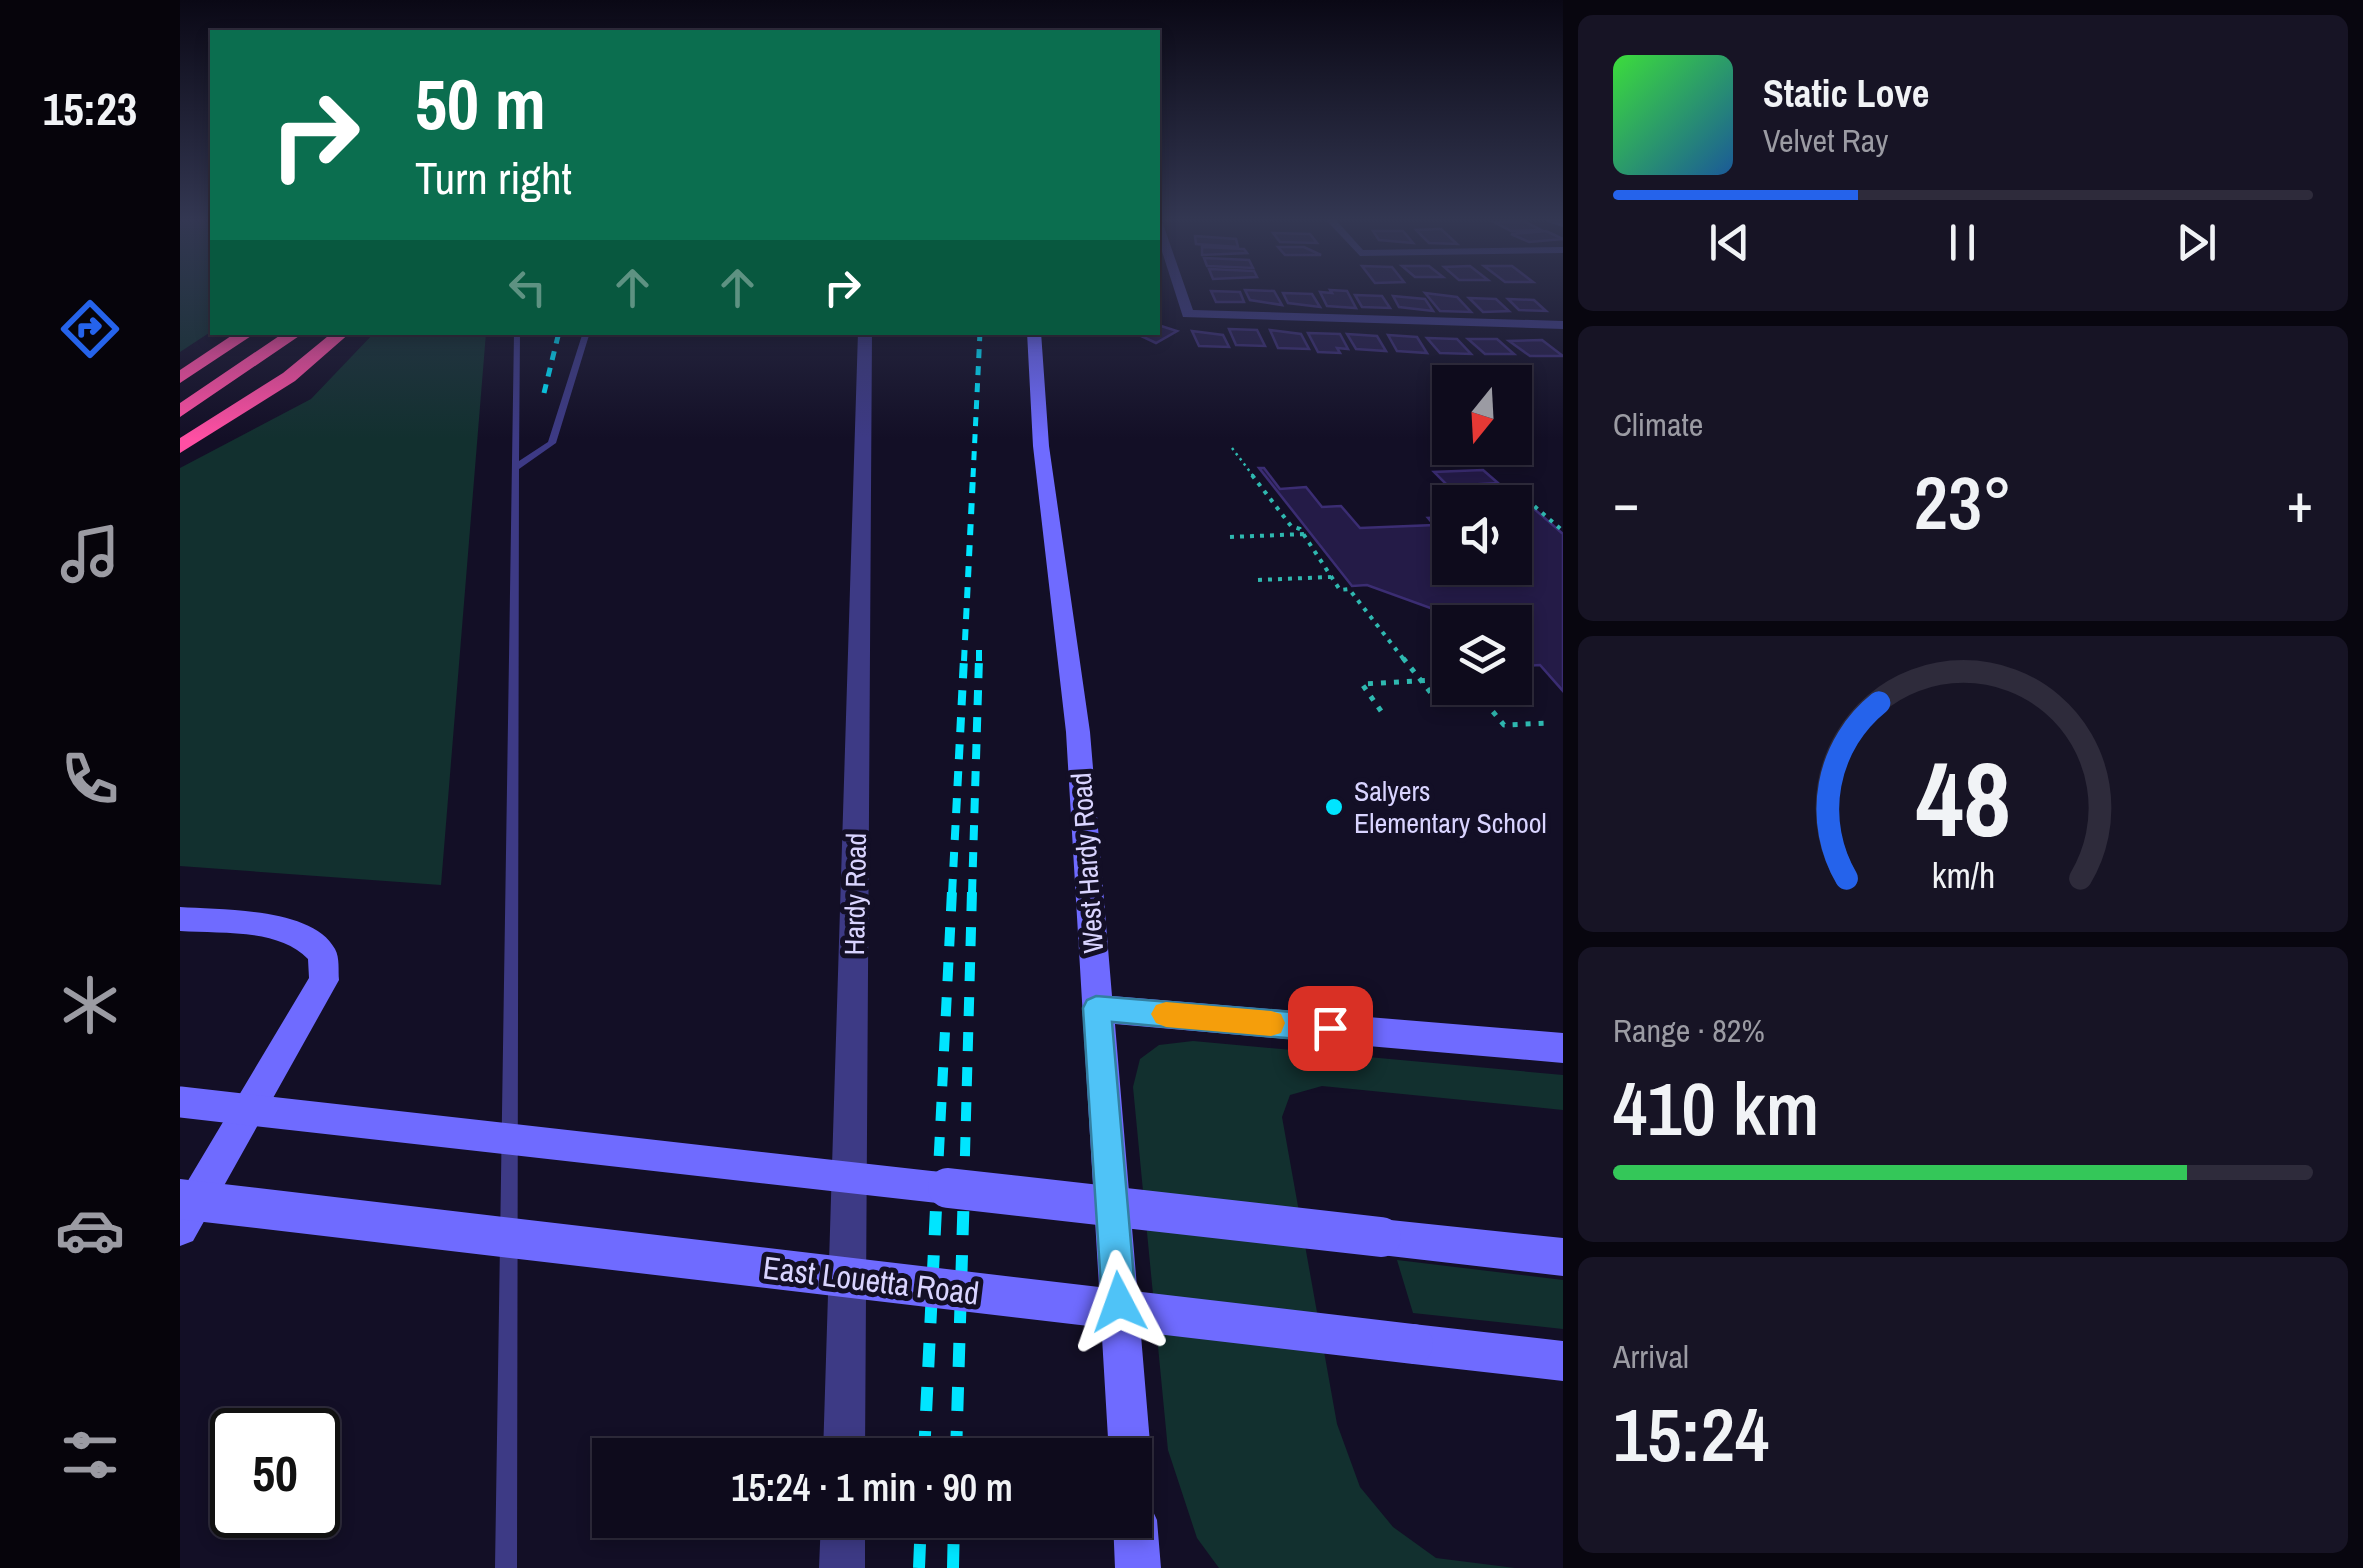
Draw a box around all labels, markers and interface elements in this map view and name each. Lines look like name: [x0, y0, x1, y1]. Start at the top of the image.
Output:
text: 50 m: [415, 57, 546, 151]
text: Static Love: [1763, 68, 1929, 119]
icon: right: [250, 70, 380, 200]
text: 15:23: [43, 78, 137, 139]
text: Velvet Ray: [1763, 119, 1888, 162]
text: Turn right: [415, 147, 572, 208]
icon: previous: [1702, 215, 1757, 270]
icon: pause: [1935, 215, 1990, 270]
icon: next: [2169, 215, 2224, 270]
icon: left: [500, 260, 555, 315]
icon: ahead: [605, 260, 660, 315]
icon: ahead: [710, 260, 765, 315]
icon: right: [815, 260, 870, 315]
icon: directions: [55, 294, 125, 364]
north arrow: [1432, 365, 1532, 465]
map controls: [1432, 365, 1532, 705]
text: Climate: [1613, 403, 1703, 446]
text: 23°: [1914, 451, 2012, 552]
text: −: [1613, 465, 1639, 539]
text: +: [2287, 465, 2313, 539]
button: sound: [1432, 485, 1532, 585]
icon: music: [55, 519, 125, 589]
button: layers: [1432, 605, 1532, 705]
text: 48: [1916, 728, 2010, 868]
icon: phone: [55, 744, 125, 814]
street label: West Hardy Road: [1062, 771, 1112, 955]
place label: Salyers Elementary School: [1354, 772, 1547, 842]
marker: Salyers Elementary School: [1323, 796, 1345, 818]
street label: Hardy Road: [835, 832, 875, 956]
text: km/h: [1931, 851, 1995, 899]
icon: climate: [55, 970, 125, 1040]
pin: [1288, 986, 1373, 1071]
icon: arrive: [1303, 1001, 1358, 1056]
text: Range · 82%: [1613, 1009, 1765, 1052]
text: 410 km: [1613, 1057, 1819, 1158]
icon: car: [55, 1195, 125, 1265]
street label: East Louetta Road: [760, 1245, 982, 1315]
position arrow: [1067, 1250, 1171, 1354]
text: Arrival: [1613, 1335, 1689, 1378]
text: 15:24: [1613, 1383, 1769, 1484]
speed limit sign: 50: [210, 1408, 340, 1538]
icon: filters: [55, 1420, 125, 1490]
text: 15:24 · 1 min · 90 m: [731, 1462, 1013, 1513]

